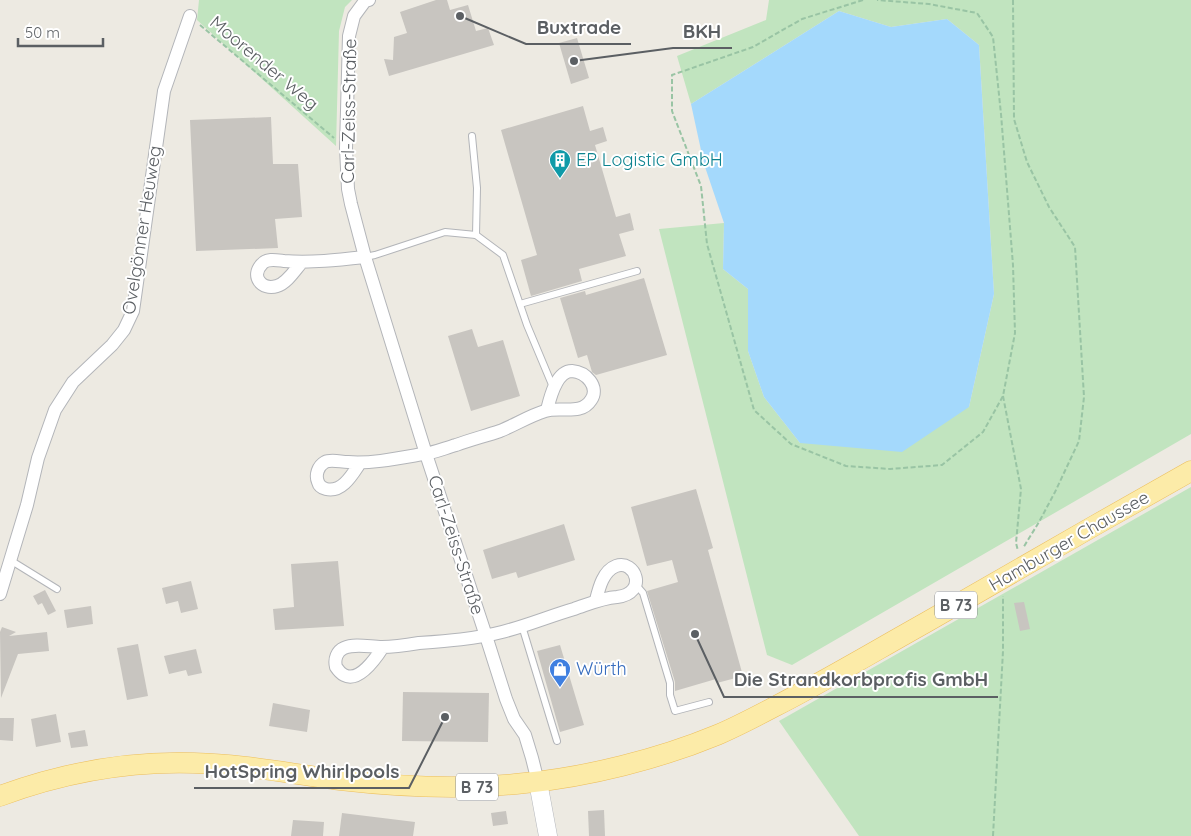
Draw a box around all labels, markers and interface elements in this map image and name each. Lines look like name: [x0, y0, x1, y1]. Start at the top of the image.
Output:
street label: Moorender Weg: [205, 10, 323, 115]
callout: Buxtrade: [526, 10, 631, 44]
callout: BKH: [673, 14, 732, 48]
scale bar: [18, 15, 102, 47]
text: Buxtrade: [537, 15, 621, 39]
text: BKH: [683, 19, 721, 43]
text: 50 m: [25, 23, 60, 42]
street label: Carl-Zeiss-Straße: [336, 38, 361, 184]
street label: Ovelgönner Heuweg: [117, 144, 166, 316]
building icon: EP Logistic GmbH: [548, 148, 572, 179]
place label: EP Logistic GmbH: [576, 148, 723, 171]
street label: Carl-Zeiss-Straße: [423, 472, 490, 617]
street label: Hamburger Chaussee: [985, 485, 1153, 596]
road number: B 73: [935, 592, 977, 618]
shop icon: Würth: [548, 657, 572, 688]
place label: Würth: [576, 657, 627, 680]
callout: Die Strandkorbprofis GmbH: [724, 663, 998, 697]
text: Die Strandkorbprofis GmbH: [734, 667, 988, 691]
callout: HotSpring Whirlpools: [194, 754, 409, 788]
text: HotSpring Whirlpools: [205, 759, 399, 783]
road number: B 73: [456, 774, 498, 800]

